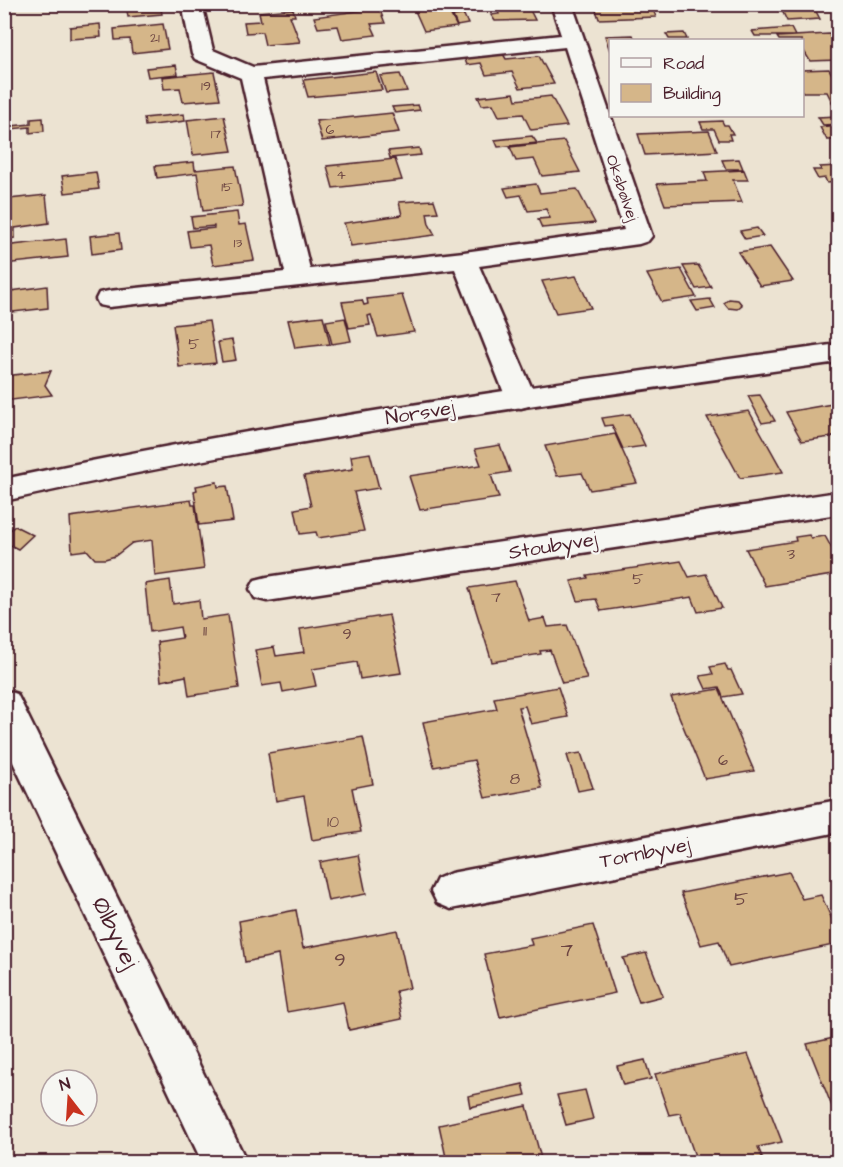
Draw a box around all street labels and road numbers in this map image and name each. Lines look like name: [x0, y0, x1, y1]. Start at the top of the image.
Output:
street label: Oksbølvej: [600, 152, 644, 224]
street label: Norsvej: [383, 394, 457, 432]
street label: Stoubyvej: [507, 525, 600, 568]
street label: Tornbyvej: [597, 830, 693, 876]
street label: Ølbyvej: [82, 891, 147, 976]

